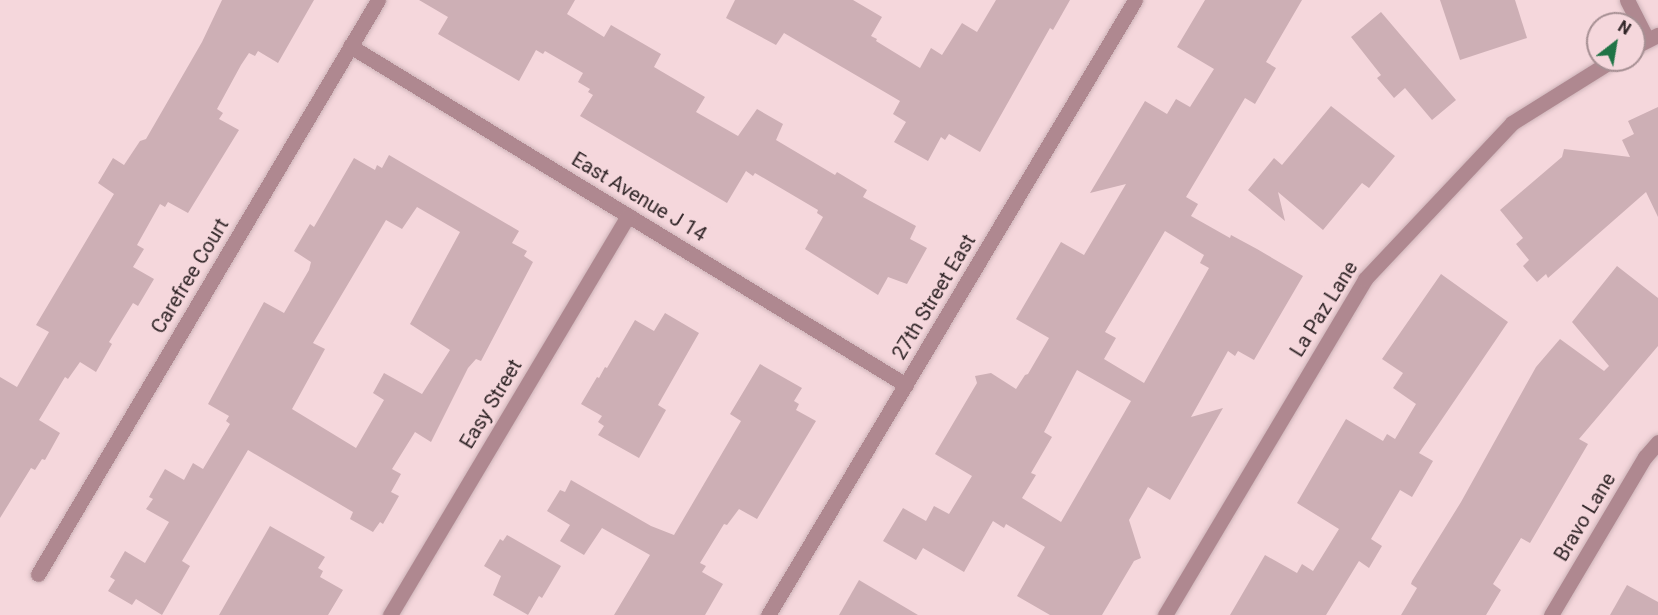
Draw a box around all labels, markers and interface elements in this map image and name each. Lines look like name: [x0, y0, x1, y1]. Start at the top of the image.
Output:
north arrow: [1586, 12, 1646, 72]
text: N: [1615, 17, 1634, 39]
street label: East Avenue J 14: [567, 147, 711, 247]
street label: Carefree Court: [146, 214, 234, 338]
street label: 27th Street East: [887, 230, 981, 364]
street label: La Paz Lane: [1285, 257, 1363, 361]
street label: Easy Street: [455, 355, 527, 453]
street label: Bravo Lane: [1549, 468, 1621, 566]

